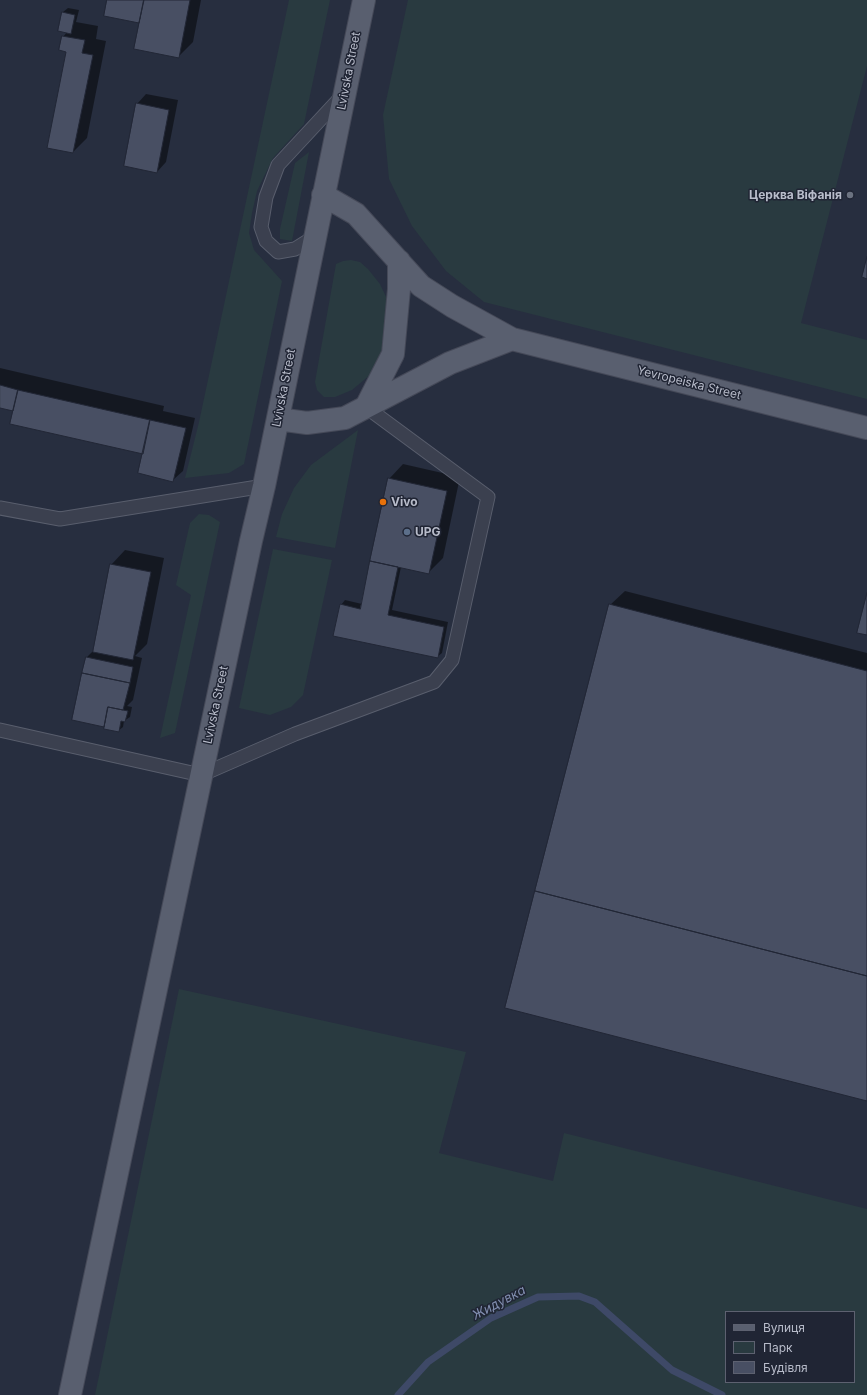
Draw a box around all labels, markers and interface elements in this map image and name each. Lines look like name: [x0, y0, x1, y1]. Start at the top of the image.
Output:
street label: Lvivska Street: [334, 31, 364, 111]
place label: Церква Віфанія: [749, 188, 842, 202]
marker: Церква Віфанія: [845, 190, 855, 200]
street label: Lvivska Street: [269, 348, 299, 428]
street label: Yevropeiska Street: [636, 363, 742, 403]
place label: Vivo: [391, 495, 418, 509]
marker: Vivo: [378, 497, 388, 507]
place label: UPG: [415, 525, 441, 539]
marker: UPG: [402, 527, 412, 537]
street label: Lvivska Street: [201, 665, 231, 745]
water label: Жидувка: [470, 1282, 528, 1324]
legend: [725, 1311, 855, 1383]
text: Вулиця: [763, 1320, 805, 1335]
text: Парк: [763, 1340, 793, 1355]
text: Будівля: [763, 1360, 808, 1375]

